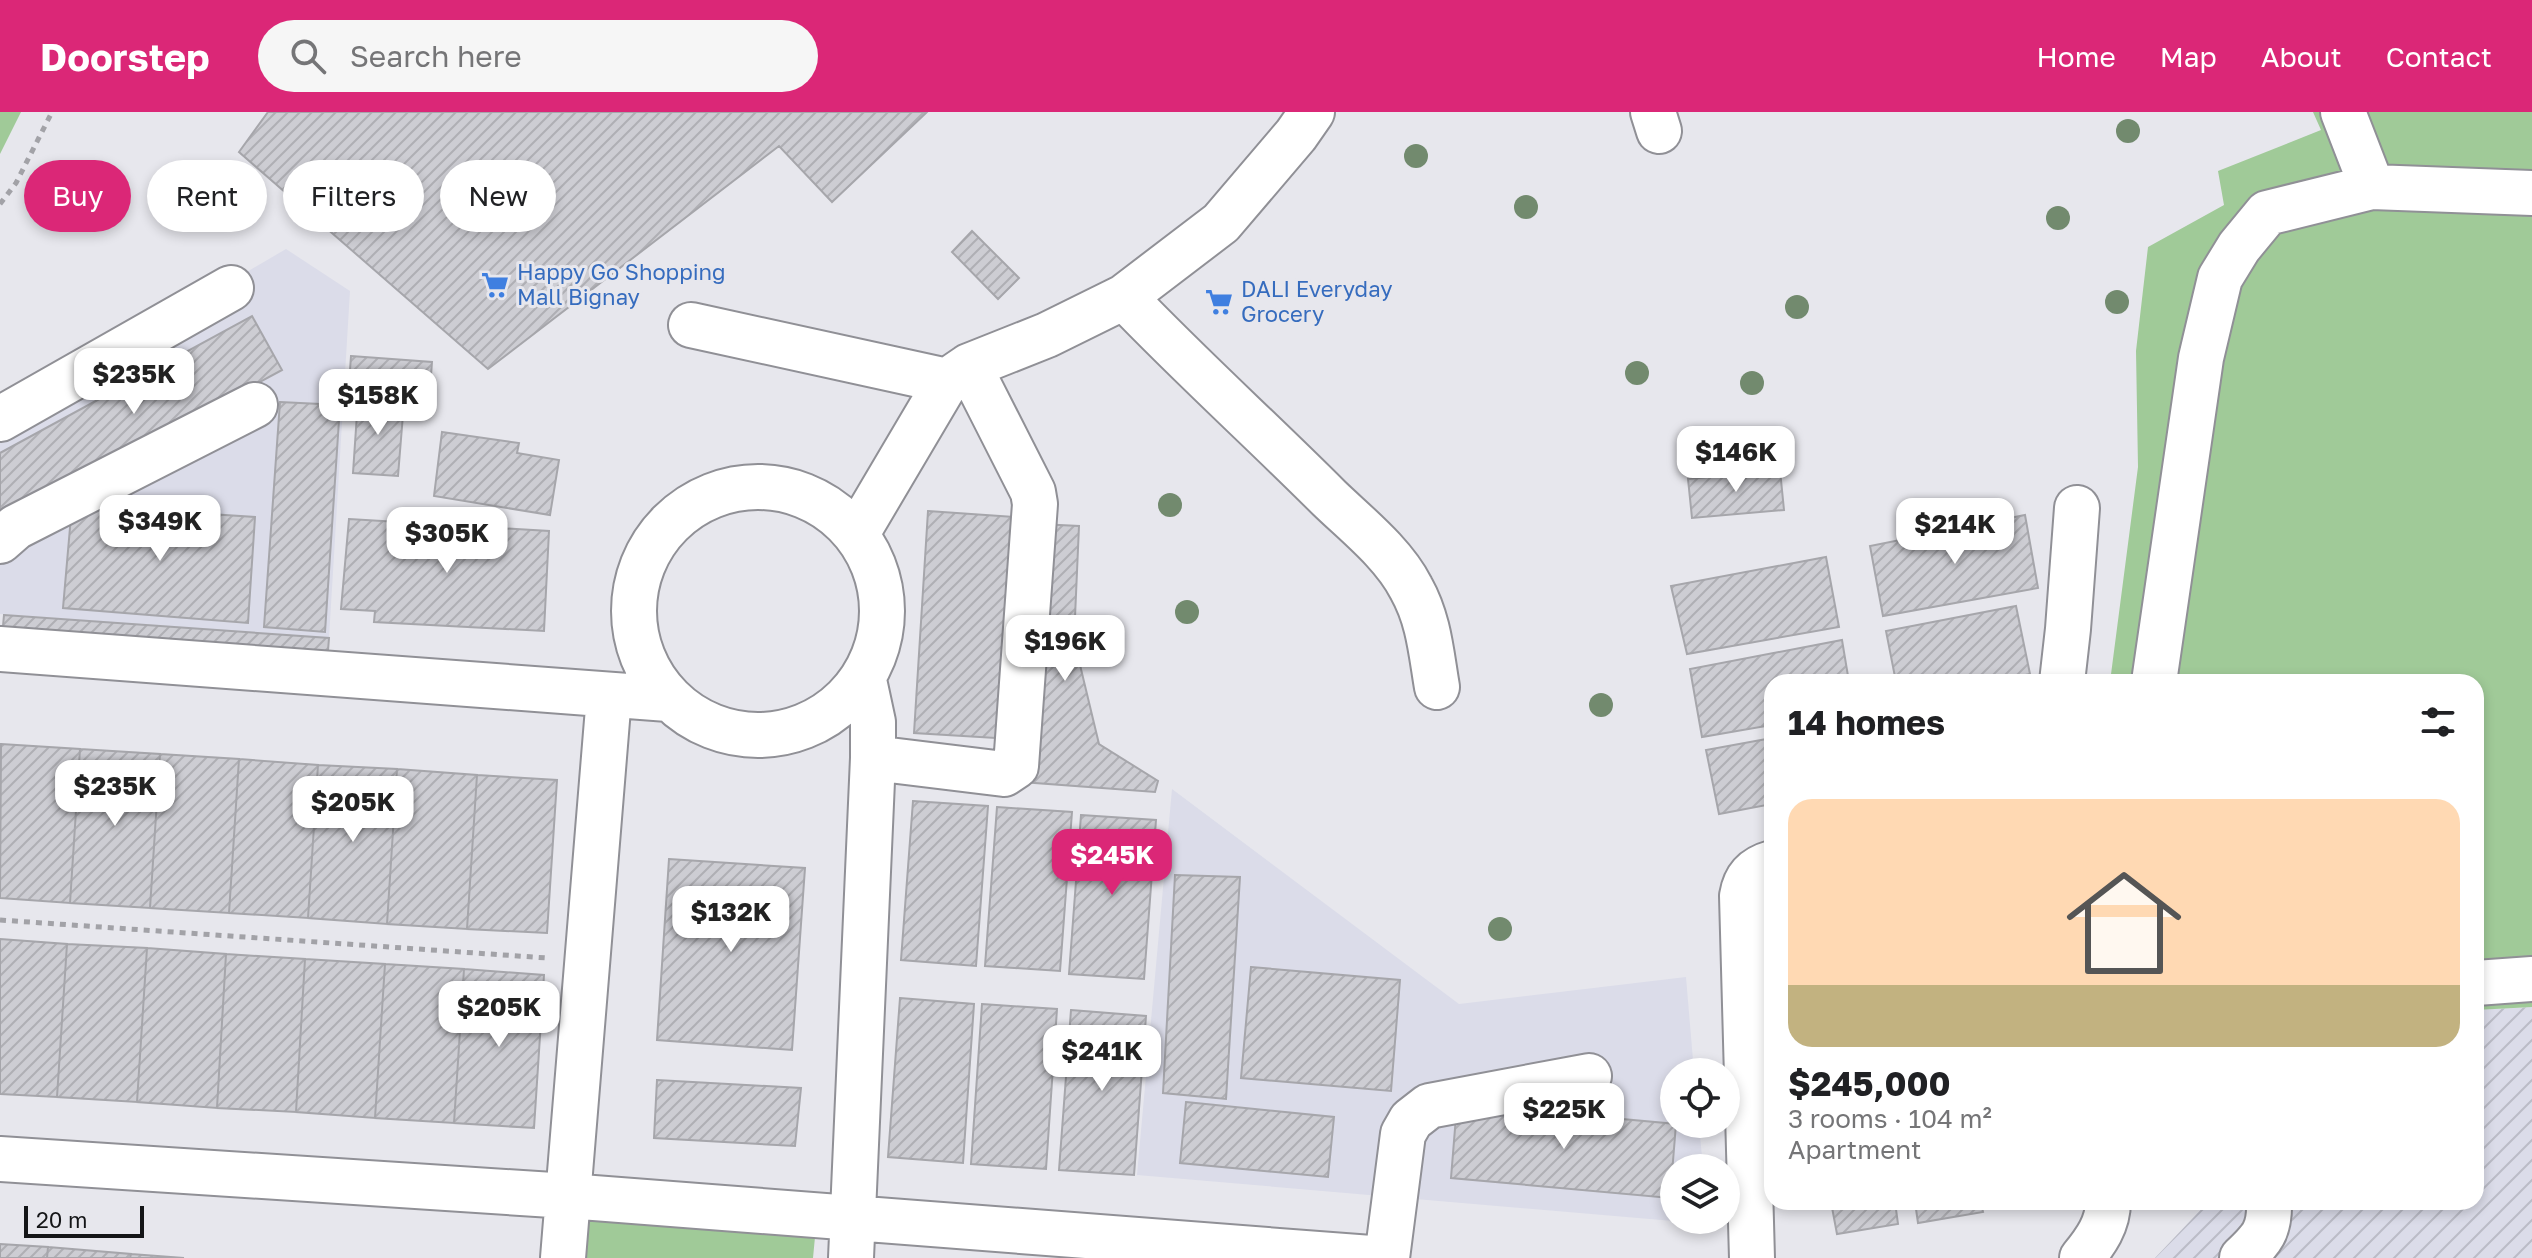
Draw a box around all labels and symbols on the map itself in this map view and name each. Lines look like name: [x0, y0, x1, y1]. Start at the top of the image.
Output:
place label: Happy Go Shopping Mall Bignay: [517, 258, 726, 310]
supermarket icon: Happy Go Shopping Mall Bignay: [480, 270, 510, 300]
place label: DALI Everyday Grocery: [1241, 275, 1392, 327]
supermarket icon: DALI Everyday Grocery: [1204, 287, 1234, 317]
pin: $235K: [78, 348, 190, 416]
pin: $158K: [322, 369, 434, 437]
pin: $146K: [1680, 426, 1792, 494]
pin: $349K: [104, 495, 216, 563]
pin: $214K: [1899, 498, 2011, 566]
pin: $305K: [391, 507, 503, 575]
pin: $196K: [1009, 615, 1121, 683]
pin: $235K: [59, 760, 171, 828]
pin: $205K: [297, 776, 409, 844]
pin: $245K: [1056, 829, 1168, 897]
pin: $132K: [675, 886, 787, 954]
pin: $205K: [443, 981, 555, 1049]
pin: $241K: [1046, 1025, 1158, 1093]
pin: $225K: [1508, 1083, 1620, 1151]
scale bar: [24, 1202, 144, 1238]

